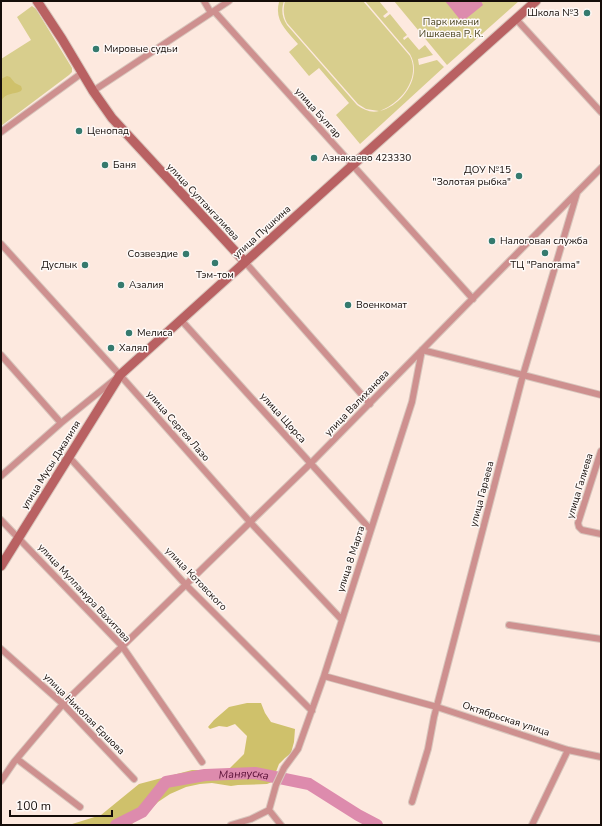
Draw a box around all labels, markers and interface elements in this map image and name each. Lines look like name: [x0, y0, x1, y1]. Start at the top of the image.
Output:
place label: Школа №3: [527, 6, 579, 20]
marker: Школа №3: [582, 8, 592, 18]
park label: Парк имени Ишкаева Р. К.: [419, 15, 483, 41]
place label: Мировые судьи: [104, 42, 178, 56]
marker: Мировые судьи: [91, 44, 101, 54]
street label: улица Булгар: [292, 85, 344, 141]
place label: Ценопад: [87, 124, 129, 138]
marker: Ценопад: [74, 126, 84, 136]
place label: Азнакаево 423330: [322, 151, 411, 165]
marker: Азнакаево 423330: [309, 153, 319, 163]
place label: Баня: [113, 158, 136, 172]
marker: Баня: [100, 160, 110, 170]
street label: улица Султангалиева: [163, 160, 243, 244]
place label: ДОУ №15 "Золотая рыбка": [432, 163, 511, 189]
marker: ДОУ №15 "Золотая рыбка": [514, 171, 524, 181]
street label: улица Пушкина: [230, 202, 294, 262]
place label: Налоговая служба: [500, 234, 588, 248]
marker: Налоговая служба: [487, 236, 497, 246]
place label: Созвездие: [128, 247, 178, 261]
marker: ТЦ "Panorama": [540, 248, 550, 258]
marker: Созвездие: [181, 249, 191, 259]
place label: Дуслык: [41, 258, 78, 272]
marker: Тэм-том: [210, 258, 220, 268]
place label: ТЦ "Panorama": [510, 258, 580, 272]
marker: Дуслык: [80, 260, 90, 270]
place label: Тэм-том: [196, 268, 234, 282]
place label: Азалия: [129, 278, 164, 292]
marker: Азалия: [116, 280, 126, 290]
place label: Военкомат: [356, 298, 408, 312]
marker: Военкомат: [343, 300, 353, 310]
place label: Мелиса: [137, 326, 173, 340]
marker: Мелиса: [124, 328, 134, 338]
place label: Халял: [119, 341, 148, 355]
marker: Халял: [106, 343, 116, 353]
street label: улица Валиханова: [322, 367, 392, 439]
street label: улица Сергея Лазо: [143, 388, 213, 465]
street label: улица Щорса: [257, 390, 309, 446]
street label: улица Мусы Джалиля: [18, 418, 84, 512]
street label: улица Галиева: [563, 452, 597, 520]
street label: улица Гараева: [467, 460, 497, 528]
street label: улица 8 Марта: [334, 524, 368, 594]
street label: улица Мулланура Вахитова: [35, 541, 133, 645]
street label: улица Котовского: [162, 544, 230, 614]
street label: улица Николая Ершова: [40, 670, 128, 758]
street label: Октябрьская улица: [461, 698, 551, 740]
water label: Маняуска: [218, 765, 270, 783]
scale bar: [10, 792, 112, 818]
text: 100 m: [16, 798, 51, 814]

